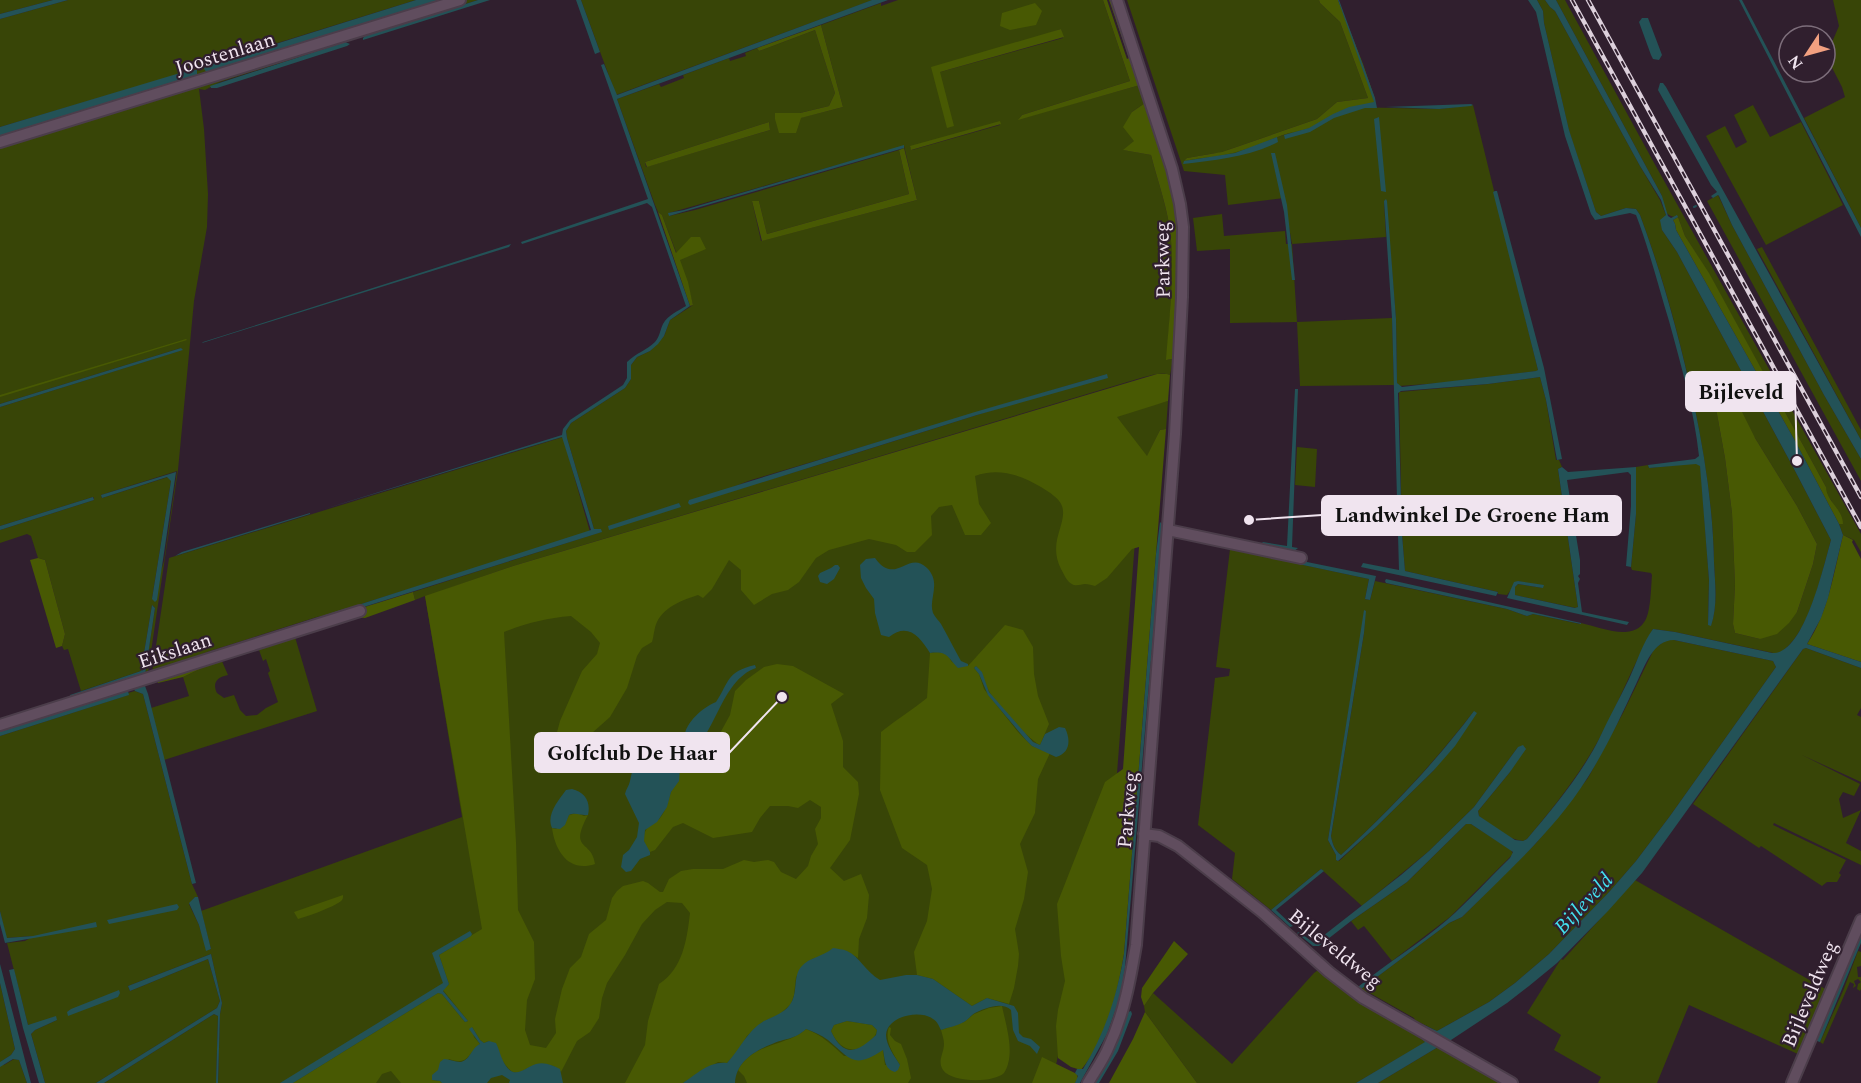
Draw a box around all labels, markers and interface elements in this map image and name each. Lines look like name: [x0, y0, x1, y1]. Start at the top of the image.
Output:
north arrow: [1777, 24, 1837, 84]
street label: Joostenlaan: [171, 25, 279, 83]
text: N: [1782, 50, 1809, 75]
street label: Parkweg: [1147, 221, 1179, 299]
callout: Bijleveld: [1686, 372, 1795, 411]
text: Bijleveld: [1698, 377, 1784, 409]
callout: Landwinkel De Groene Ham: [1322, 496, 1621, 535]
text: Landwinkel De Groene Ham: [1334, 500, 1610, 532]
street label: Eikslaan: [134, 625, 216, 677]
callout: Golfclub De Haar: [535, 733, 729, 772]
text: Golfclub De Haar: [547, 738, 717, 770]
street label: Parkweg: [1110, 770, 1146, 850]
water label: Bijleveld: [1547, 866, 1621, 942]
street label: Bijleveldweg: [1282, 902, 1388, 996]
street label: Bijleveldweg: [1774, 936, 1846, 1052]

